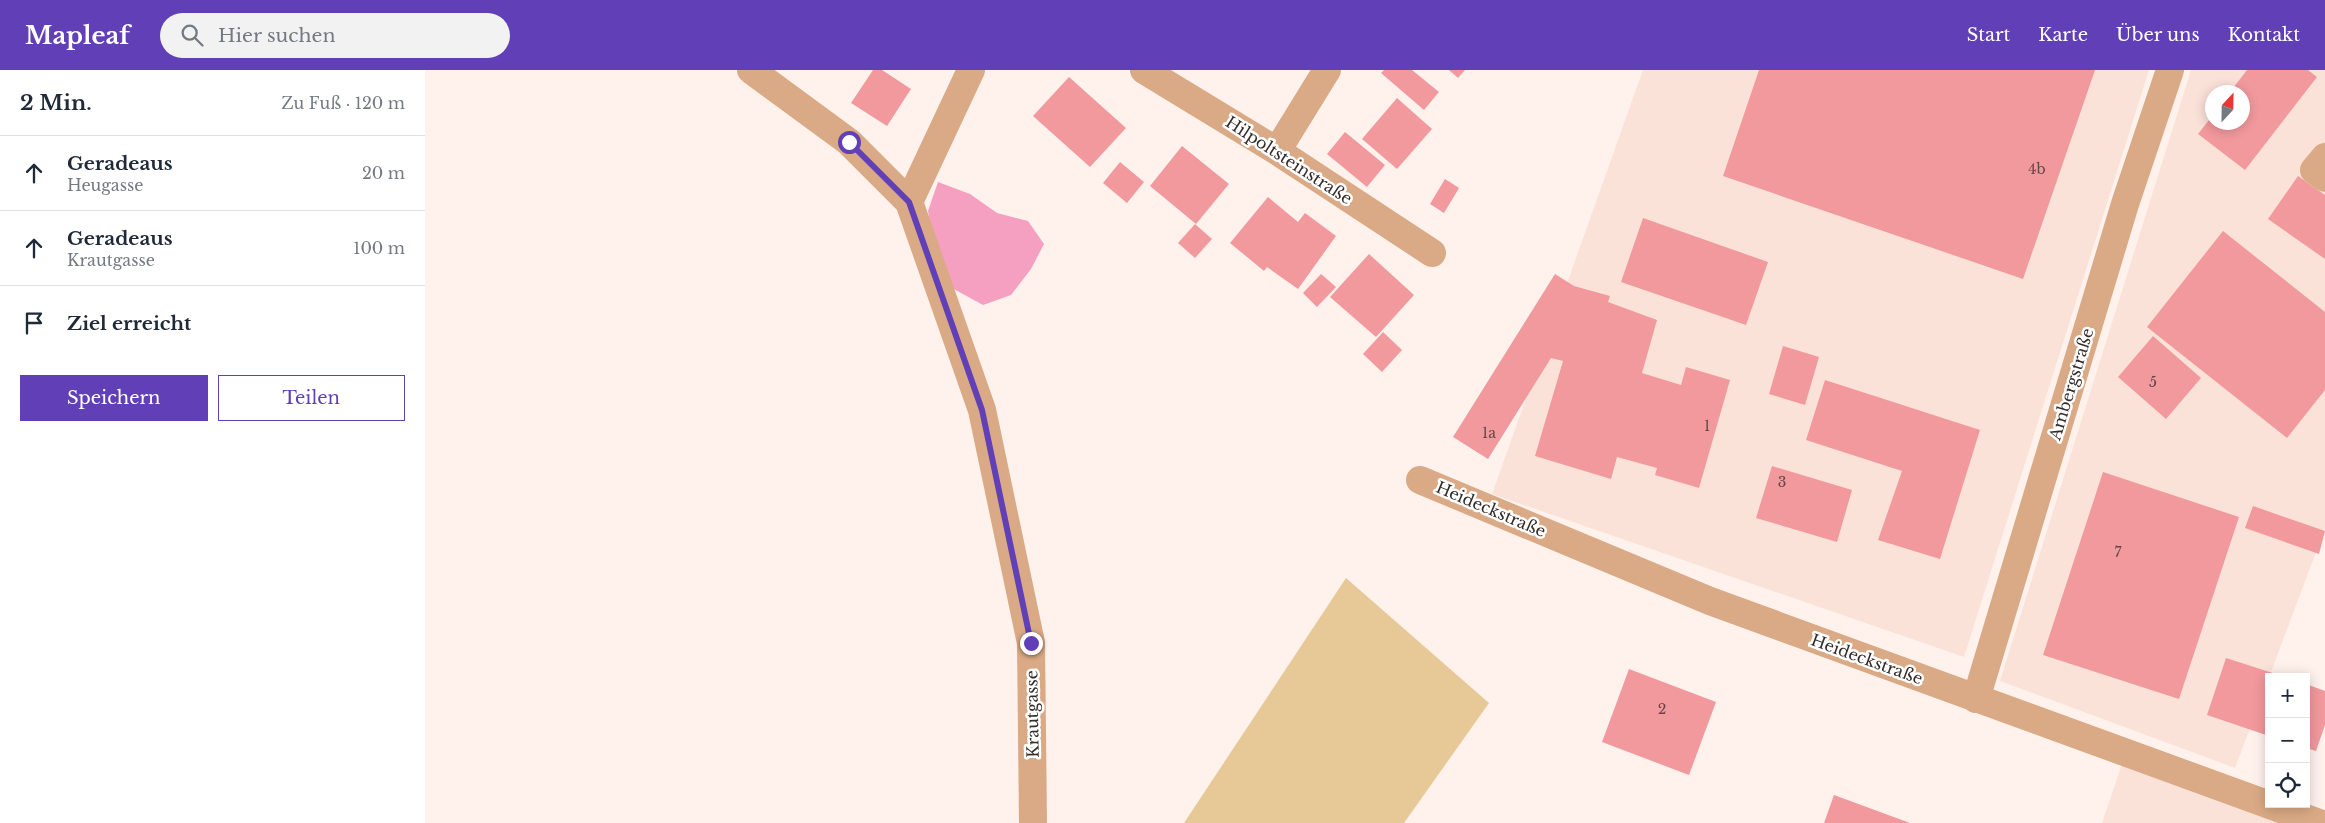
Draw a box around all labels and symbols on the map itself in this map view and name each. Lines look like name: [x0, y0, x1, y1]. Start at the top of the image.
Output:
north arrow: [2205, 85, 2250, 130]
street label: Hilpoltsteinstraße: [1222, 112, 1356, 208]
route start: [838, 131, 861, 154]
house number: 4b: [2028, 160, 2046, 178]
street label: Ambergstraße: [2044, 325, 2098, 443]
house number: 5: [2149, 373, 2157, 391]
house number: 1: [1704, 417, 1710, 435]
house number: 1a: [1482, 424, 1496, 442]
house number: 3: [1778, 473, 1786, 491]
street label: Heideckstraße: [1433, 477, 1549, 541]
house number: 7: [2114, 543, 2122, 561]
street label: Heideckstraße: [1808, 630, 1926, 688]
route end: [1020, 632, 1043, 655]
street label: Krautgasse: [1021, 670, 1043, 758]
house number: 2: [1658, 700, 1666, 718]

